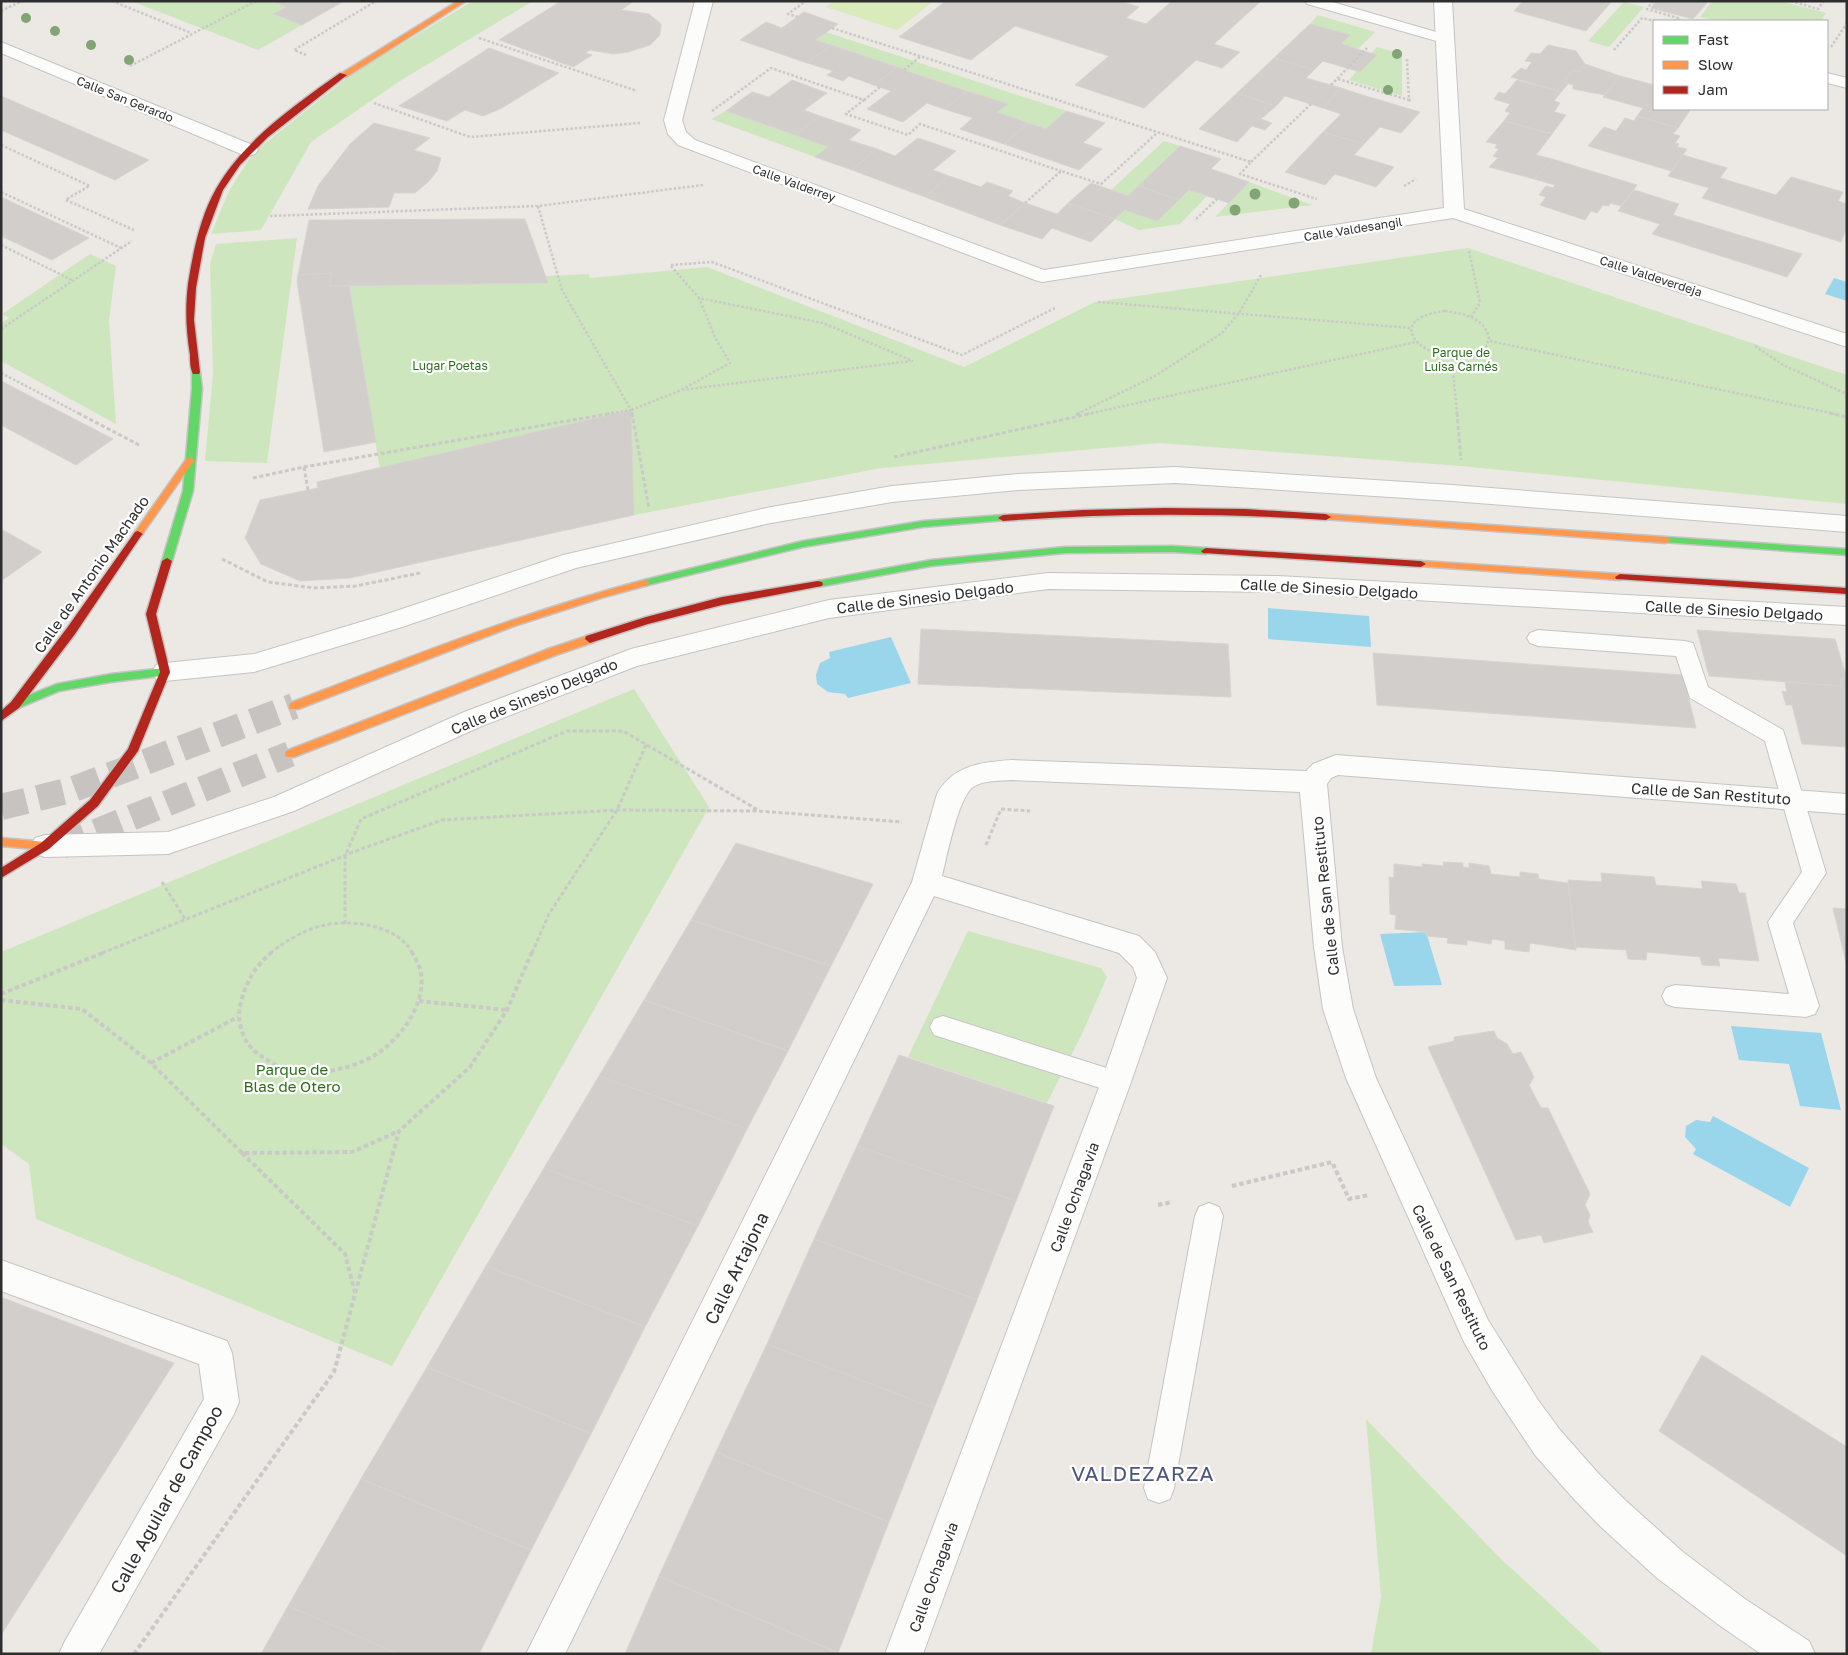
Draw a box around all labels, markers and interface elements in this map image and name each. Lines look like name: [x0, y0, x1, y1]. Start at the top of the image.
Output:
legend: [1653, 20, 1828, 110]
text: Fast: [1698, 30, 1729, 48]
text: Slow: [1698, 55, 1733, 73]
street label: Calle San Gerardo: [74, 73, 176, 125]
text: Jam: [1698, 80, 1728, 98]
street label: Calle Valderrey: [750, 161, 838, 205]
street label: Calle Valdesangil: [1303, 214, 1404, 244]
street label: Calle Valdeverdeja: [1598, 252, 1704, 300]
park label: Parque de Luisa Carnés: [1424, 345, 1498, 374]
park label: Lugar Poetas: [412, 358, 488, 373]
street label: Calle de Antonio Machado: [30, 492, 152, 656]
street label: Calle de Sinesio Delgado: [1240, 574, 1418, 602]
street label: Calle de Sinesio Delgado: [835, 577, 1015, 617]
street label: Calle de Sinesio Delgado: [1645, 596, 1823, 624]
street label: Calle de Sinesio Delgado: [448, 654, 620, 738]
street label: Calle de San Restituto: [1631, 778, 1791, 808]
street label: Calle de San Restituto: [1308, 815, 1342, 977]
park label: Parque de Blas de Otero: [243, 1060, 341, 1095]
street label: Calle Ochagavia: [1046, 1139, 1102, 1255]
street label: Calle de San Restituto: [1409, 1201, 1495, 1353]
street label: Calle Artajona: [699, 1208, 773, 1328]
street label: Calle Aguilar de Campoo: [105, 1401, 227, 1597]
district label: VALDEZARZA: [1071, 1460, 1215, 1486]
street label: Calle Ochagavia: [905, 1519, 961, 1635]

